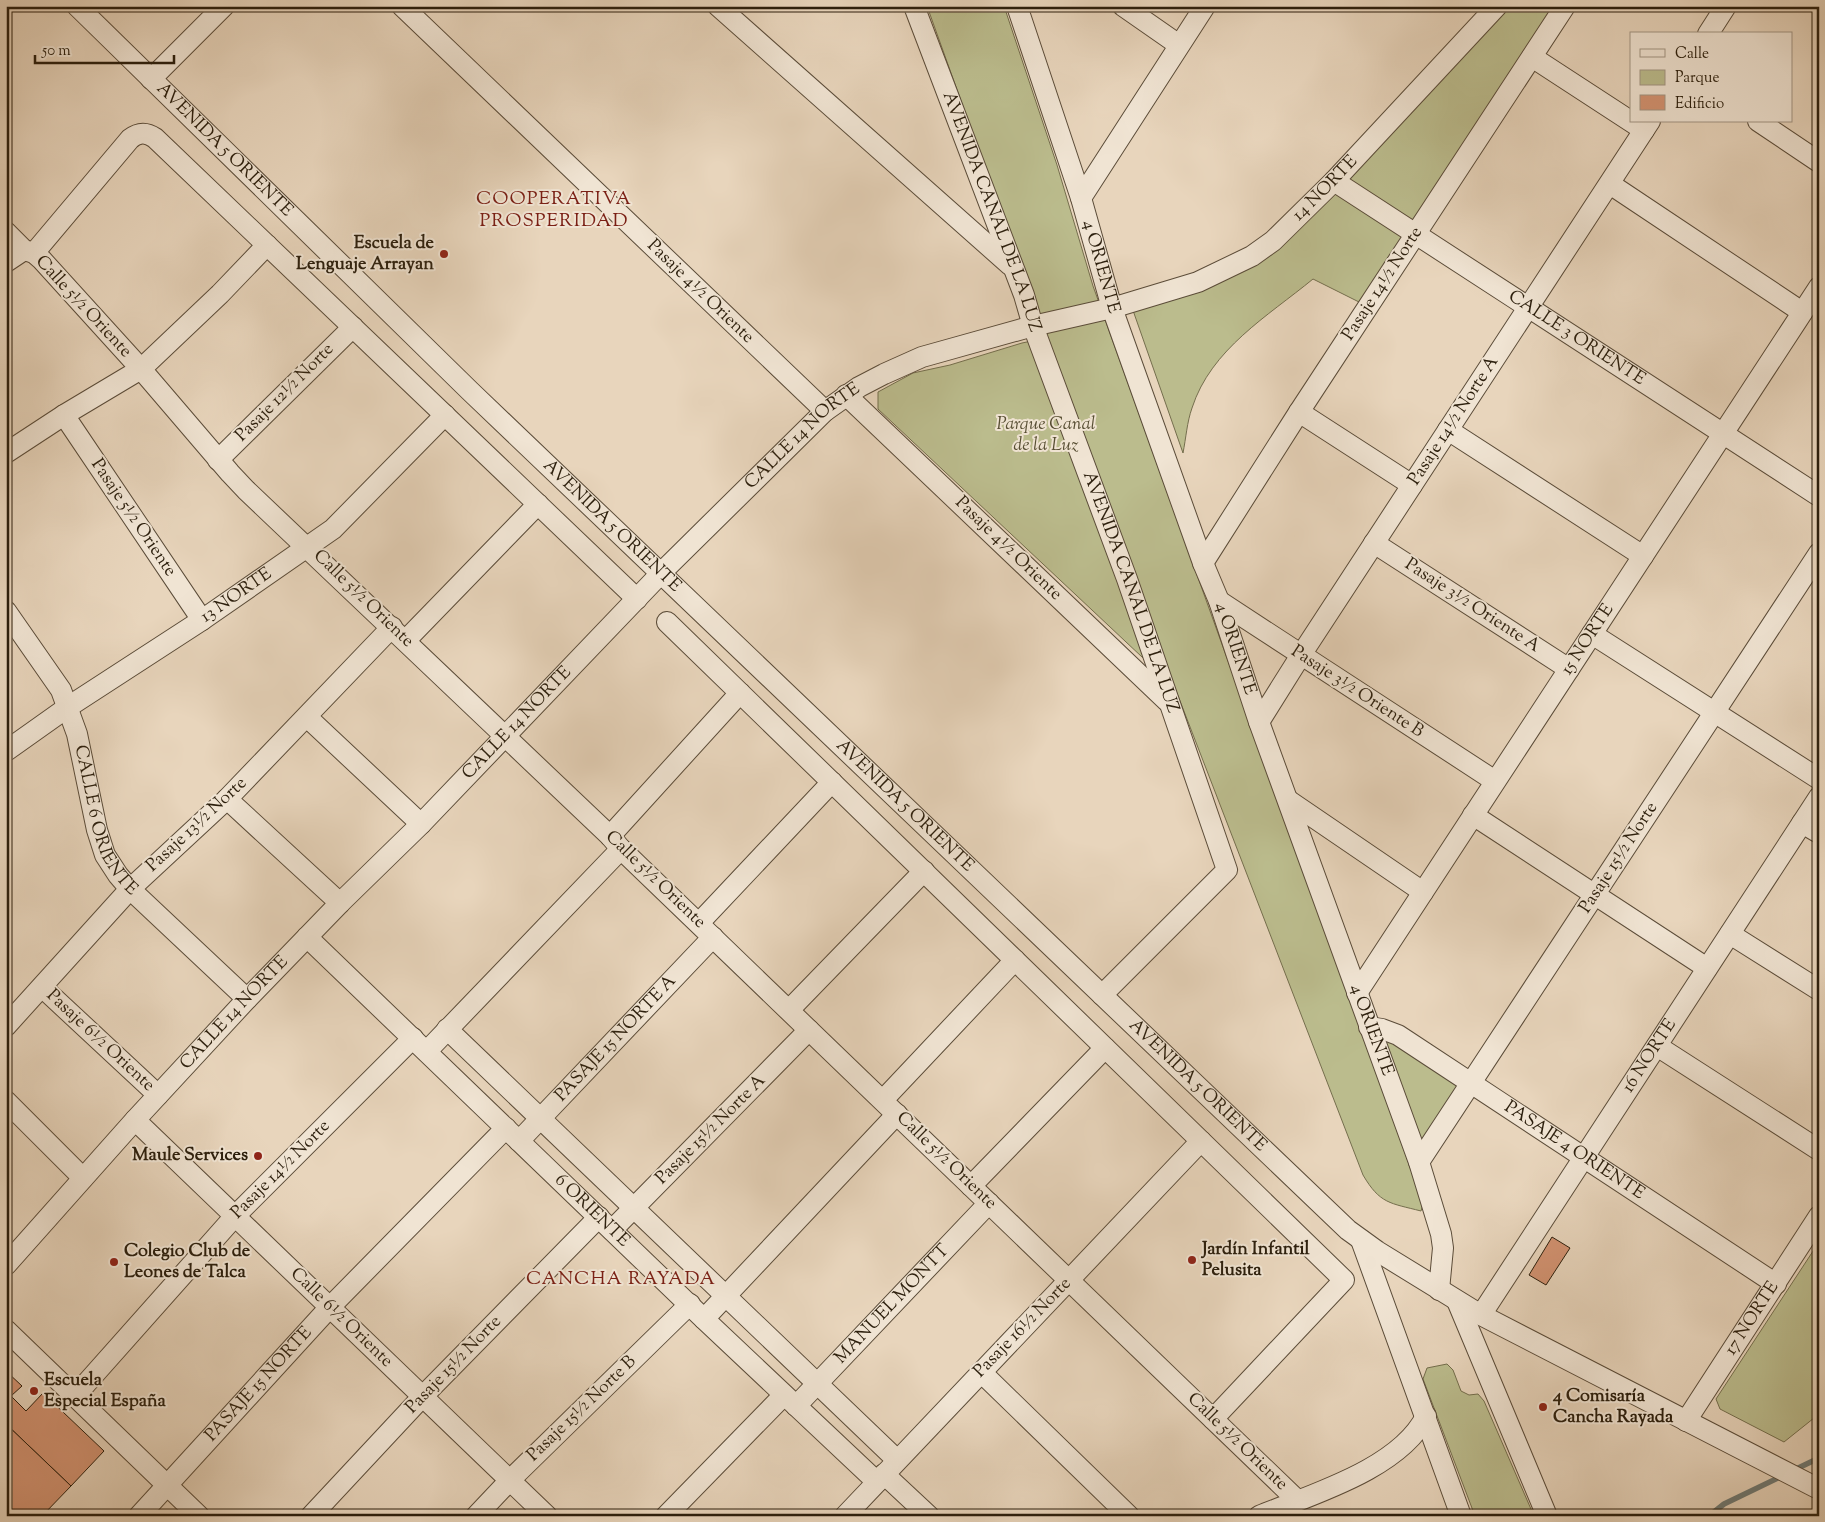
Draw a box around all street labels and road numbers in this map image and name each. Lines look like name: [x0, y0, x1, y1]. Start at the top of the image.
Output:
street label: AVENIDA 5 ORIENTE: [150, 77, 299, 223]
street label: AVENIDA CANAL DE LA LUZ: [935, 88, 1047, 336]
street label: 14 NORTE: [1287, 150, 1364, 228]
street label: 4 ORIENTE: [1075, 217, 1126, 317]
street label: Pasaje 14½ Norte: [1336, 222, 1430, 346]
street label: Pasaje 4½ Oriente: [640, 234, 760, 350]
street label: Calle 5½ Oriente: [29, 250, 137, 364]
street label: CALLE 3 ORIENTE: [1503, 284, 1650, 393]
street label: Pasaje 12½ Norte: [230, 338, 340, 448]
street label: Pasaje 14½ Norte A: [1402, 351, 1506, 491]
street label: CALLE 14 NORTE: [739, 377, 866, 496]
street label: Pasaje 5½ Oriente: [84, 454, 182, 582]
street label: AVENIDA 5 ORIENTE: [537, 454, 687, 599]
street label: AVENIDA CANAL DE LA LUZ: [1075, 468, 1185, 717]
street label: Pasaje 4½ Oriente: [948, 491, 1068, 607]
street label: Calle 5½ Oriente: [307, 544, 419, 654]
street label: Pasaje 3½ Oriente A: [1399, 552, 1545, 660]
street label: 13 NORTE: [196, 562, 278, 630]
street label: 4 ORIENTE: [1207, 599, 1262, 699]
street label: 15 NORTE: [1555, 599, 1621, 681]
street label: Pasaje 3½ Oriente B: [1285, 639, 1429, 745]
street label: CALLE 14 NORTE: [457, 661, 578, 786]
street label: AVENIDA 5 ORIENTE: [829, 734, 979, 879]
street label: CALLE 6 ORIENTE: [67, 743, 143, 902]
street label: Pasaje 13½ Norte: [141, 771, 253, 879]
street label: Pasaje 15½ Norte: [1573, 797, 1665, 919]
street label: Calle 5½ Oriente: [599, 825, 711, 935]
street label: CALLE 14 NORTE: [174, 950, 295, 1076]
street label: PASAJE 15 NORTE A: [549, 969, 683, 1108]
street label: 4 ORIENTE: [1342, 981, 1400, 1080]
street label: Pasaje 6½ Oriente: [40, 984, 160, 1098]
street label: AVENIDA 5 ORIENTE: [1122, 1013, 1272, 1158]
street label: 16 NORTE: [1616, 1014, 1684, 1098]
street label: Pasaje 15½ Norte A: [650, 1069, 772, 1191]
street label: PASAJE 4 ORIENTE: [1499, 1095, 1649, 1207]
street label: Calle 5½ Oriente: [890, 1106, 1002, 1216]
street label: Pasaje 14½ Norte: [225, 1114, 337, 1226]
street label: 6 ORIENTE: [548, 1168, 635, 1254]
street label: MANUEL MONTT: [829, 1238, 956, 1370]
street label: Calle 6½ Oriente: [284, 1262, 398, 1374]
street label: Pasaje 16½ Norte: [968, 1272, 1078, 1384]
street label: 17 NORTE: [1719, 1276, 1786, 1361]
street label: Pasaje 15½ Norte: [400, 1310, 508, 1420]
street label: PASAJE 15 NORTE: [200, 1321, 319, 1448]
street label: Pasaje 15½ Norte B: [521, 1350, 643, 1468]
street label: Calle 5½ Oriente: [1181, 1387, 1293, 1497]

